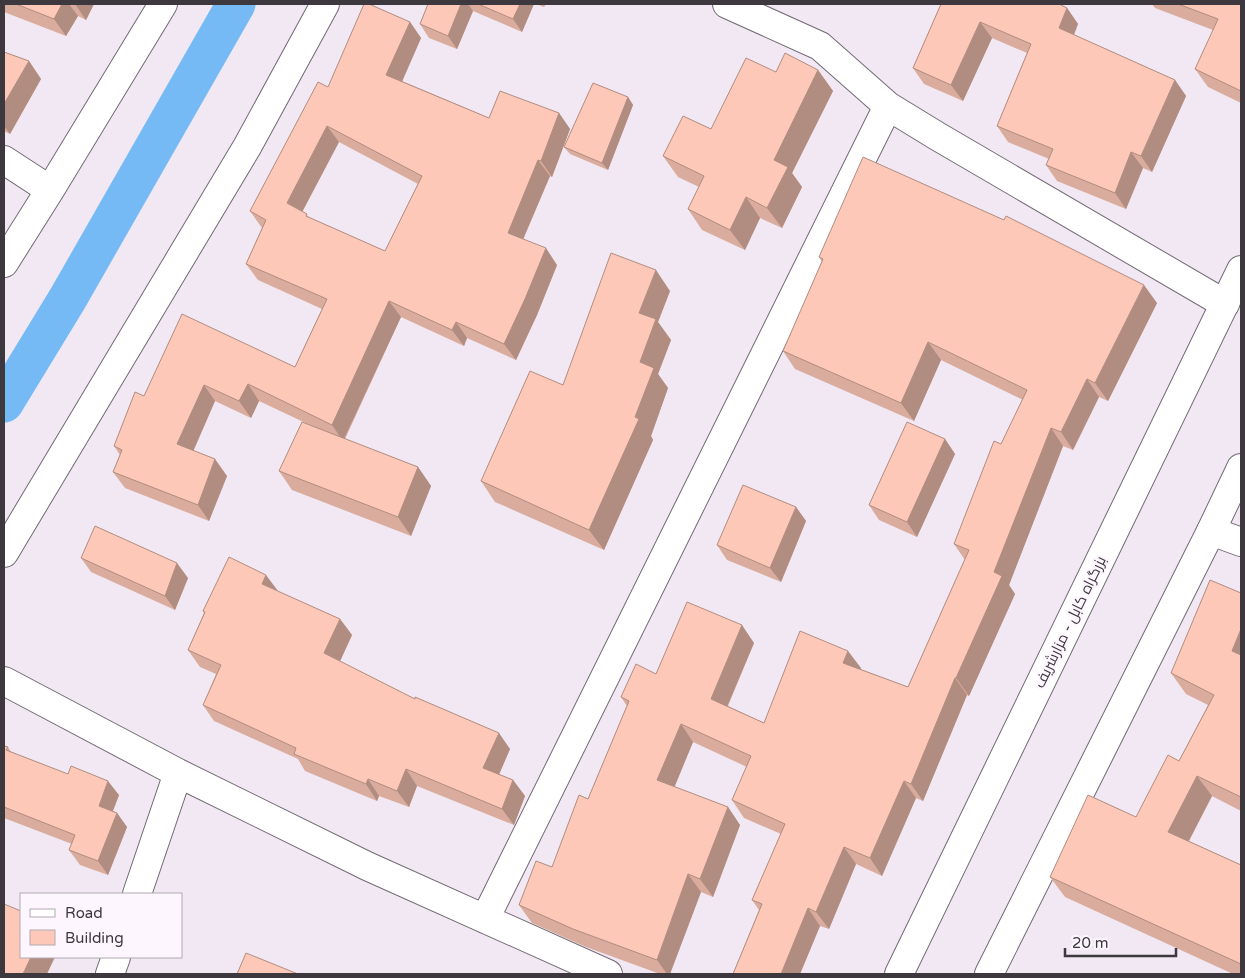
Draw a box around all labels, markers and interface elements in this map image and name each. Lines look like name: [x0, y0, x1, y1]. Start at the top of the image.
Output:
street label: بزرگراه کابل - مزارشریف: [1030, 553, 1111, 691]
legend: [20, 893, 182, 958]
text: Road: [65, 904, 103, 922]
scale bar: [1065, 926, 1176, 958]
text: Building: [65, 929, 124, 947]
text: 20 m: [1072, 934, 1109, 952]

